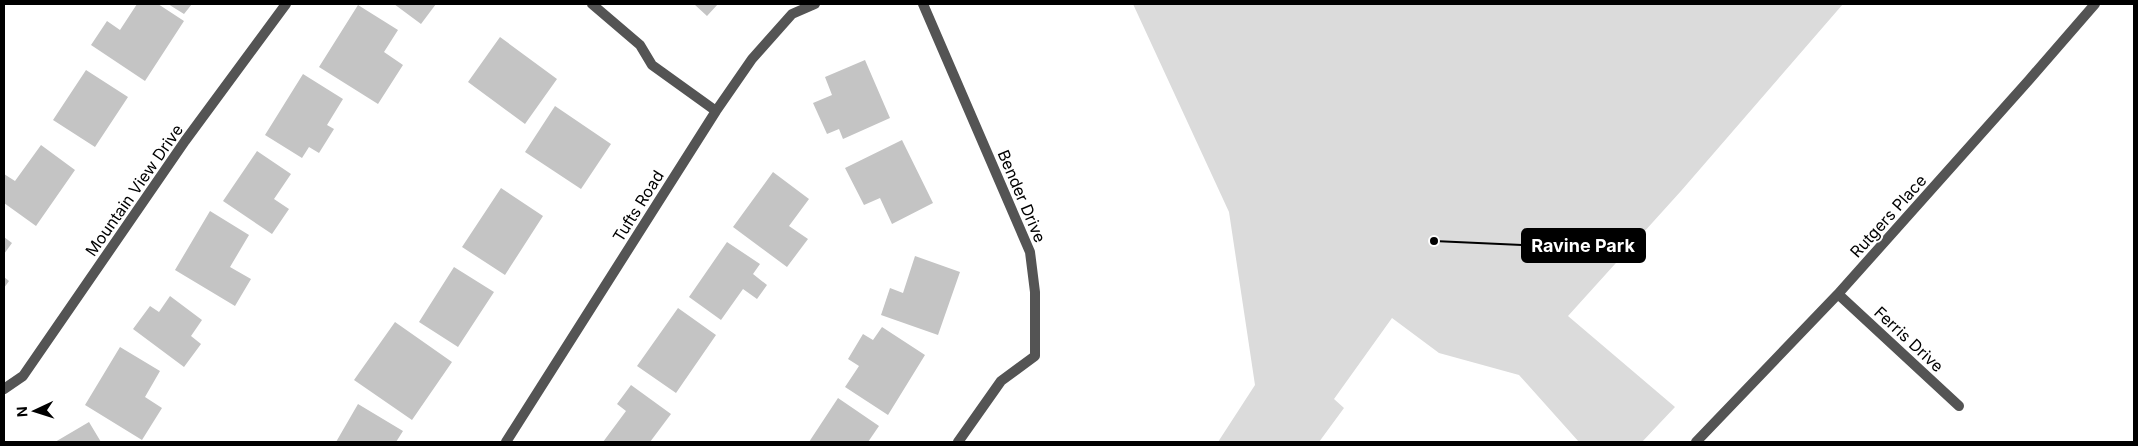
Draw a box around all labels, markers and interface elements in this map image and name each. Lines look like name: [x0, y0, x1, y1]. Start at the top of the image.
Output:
street label: Mountain View Drive: [81, 120, 187, 260]
street label: Bender Drive: [994, 147, 1050, 245]
street label: Tufts Road: [608, 167, 668, 245]
street label: Rutgers Place: [1846, 170, 1930, 262]
callout: Ravine Park: [1522, 229, 1645, 262]
text: Ravine Park: [1531, 235, 1635, 256]
street label: Ferris Drive: [1870, 302, 1948, 376]
north arrow: [10, 386, 60, 436]
text: N: [13, 406, 30, 418]

